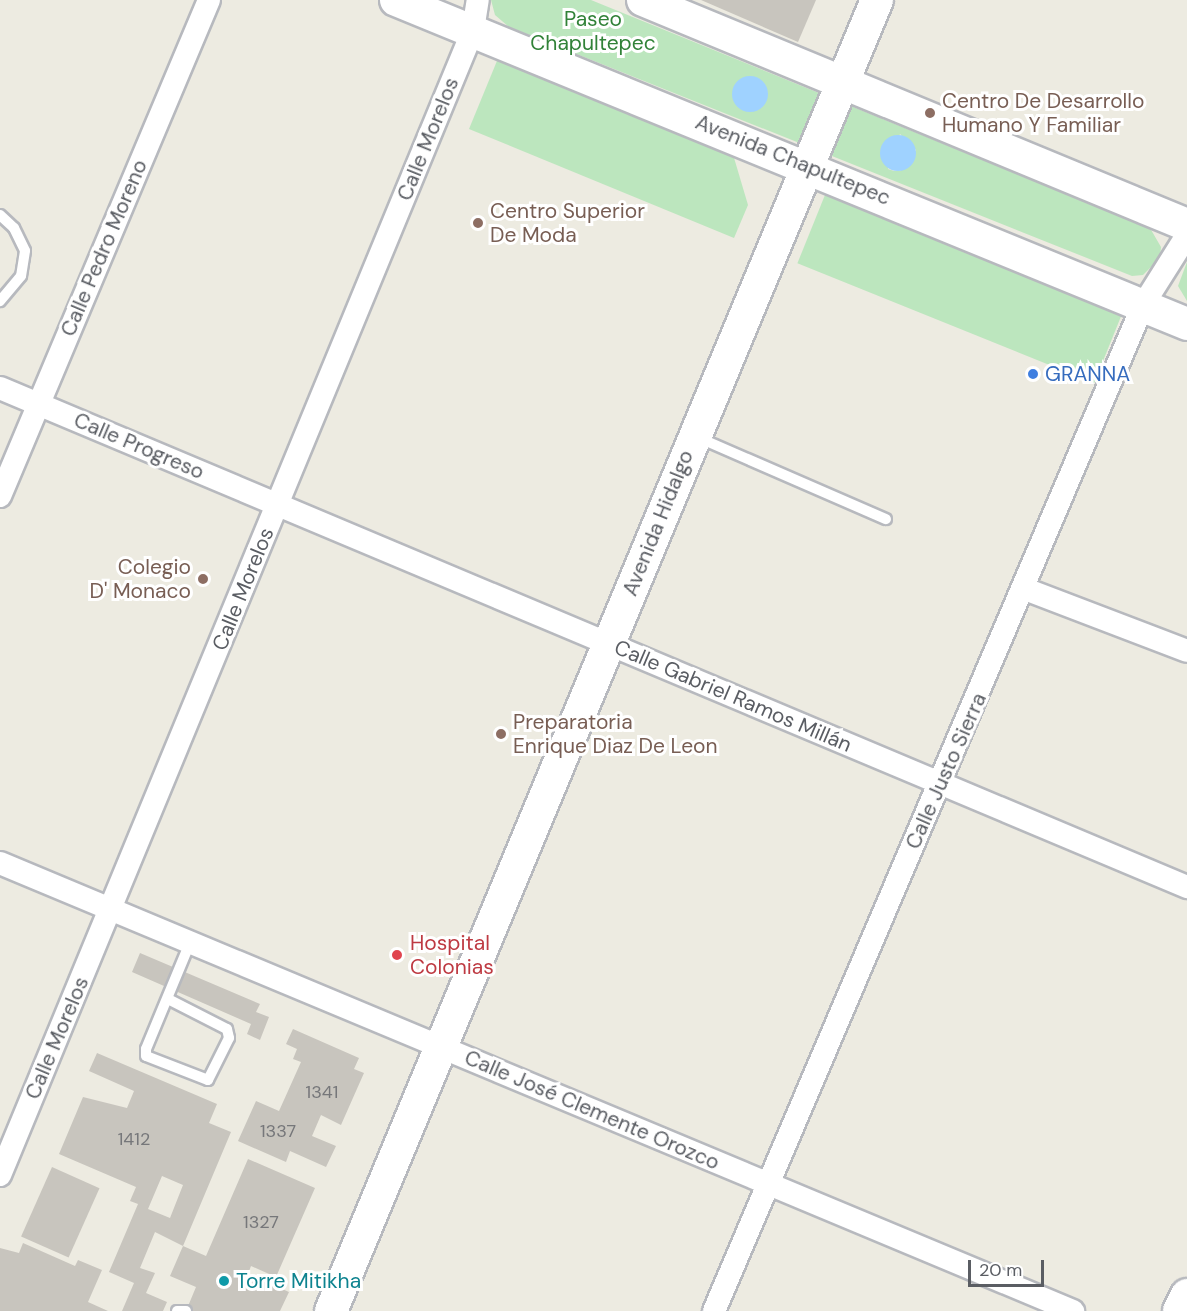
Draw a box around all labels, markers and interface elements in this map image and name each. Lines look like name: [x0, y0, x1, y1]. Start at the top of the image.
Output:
park label: Paseo Chapultepec: [530, 6, 656, 56]
street label: Calle Morelos: [392, 74, 464, 204]
place label: Centro De Desarrollo Humano Y Familiar: [942, 88, 1144, 138]
marker: Centro De Desarrollo Humano Y Familiar: [923, 106, 937, 120]
street label: Avenida Chapultepec: [692, 109, 894, 211]
street label: Calle Pedro Moreno: [55, 156, 153, 340]
place label: Centro Superior De Moda: [490, 198, 645, 248]
marker: Centro Superior De Moda: [471, 216, 485, 230]
place label: GRANNA: [1045, 361, 1130, 387]
marker: GRANNA: [1026, 367, 1040, 381]
street label: Calle Progreso: [70, 407, 208, 485]
street label: Avenida Hidalgo: [617, 446, 699, 600]
street label: Calle Morelos: [207, 524, 279, 654]
place label: Colegio D' Monaco: [90, 554, 191, 604]
marker: Colegio D' Monaco: [196, 572, 210, 586]
street label: Calle Gabriel Ramos Millán: [611, 635, 855, 757]
street label: Calle Justo Sierra: [900, 689, 992, 853]
place label: Preparatoria Enrique Diaz De Leon: [513, 709, 718, 759]
marker: Preparatoria Enrique Diaz De Leon: [494, 727, 508, 741]
place label: Hospital Colonias: [410, 930, 494, 980]
marker: Hospital Colonias: [388, 946, 406, 964]
street label: Calle Morelos: [20, 973, 94, 1103]
street label: Calle José Clemente Orozco: [461, 1045, 723, 1175]
house number: 1341: [306, 1081, 338, 1103]
house number: 1337: [260, 1120, 296, 1142]
house number: 1412: [118, 1128, 150, 1150]
house number: 1327: [243, 1211, 279, 1233]
scale bar: [971, 1248, 1048, 1286]
text: 20 m: [979, 1258, 1022, 1282]
place label: Torre Mitikha: [236, 1268, 361, 1294]
marker: Torre Mitikha: [217, 1274, 231, 1288]

